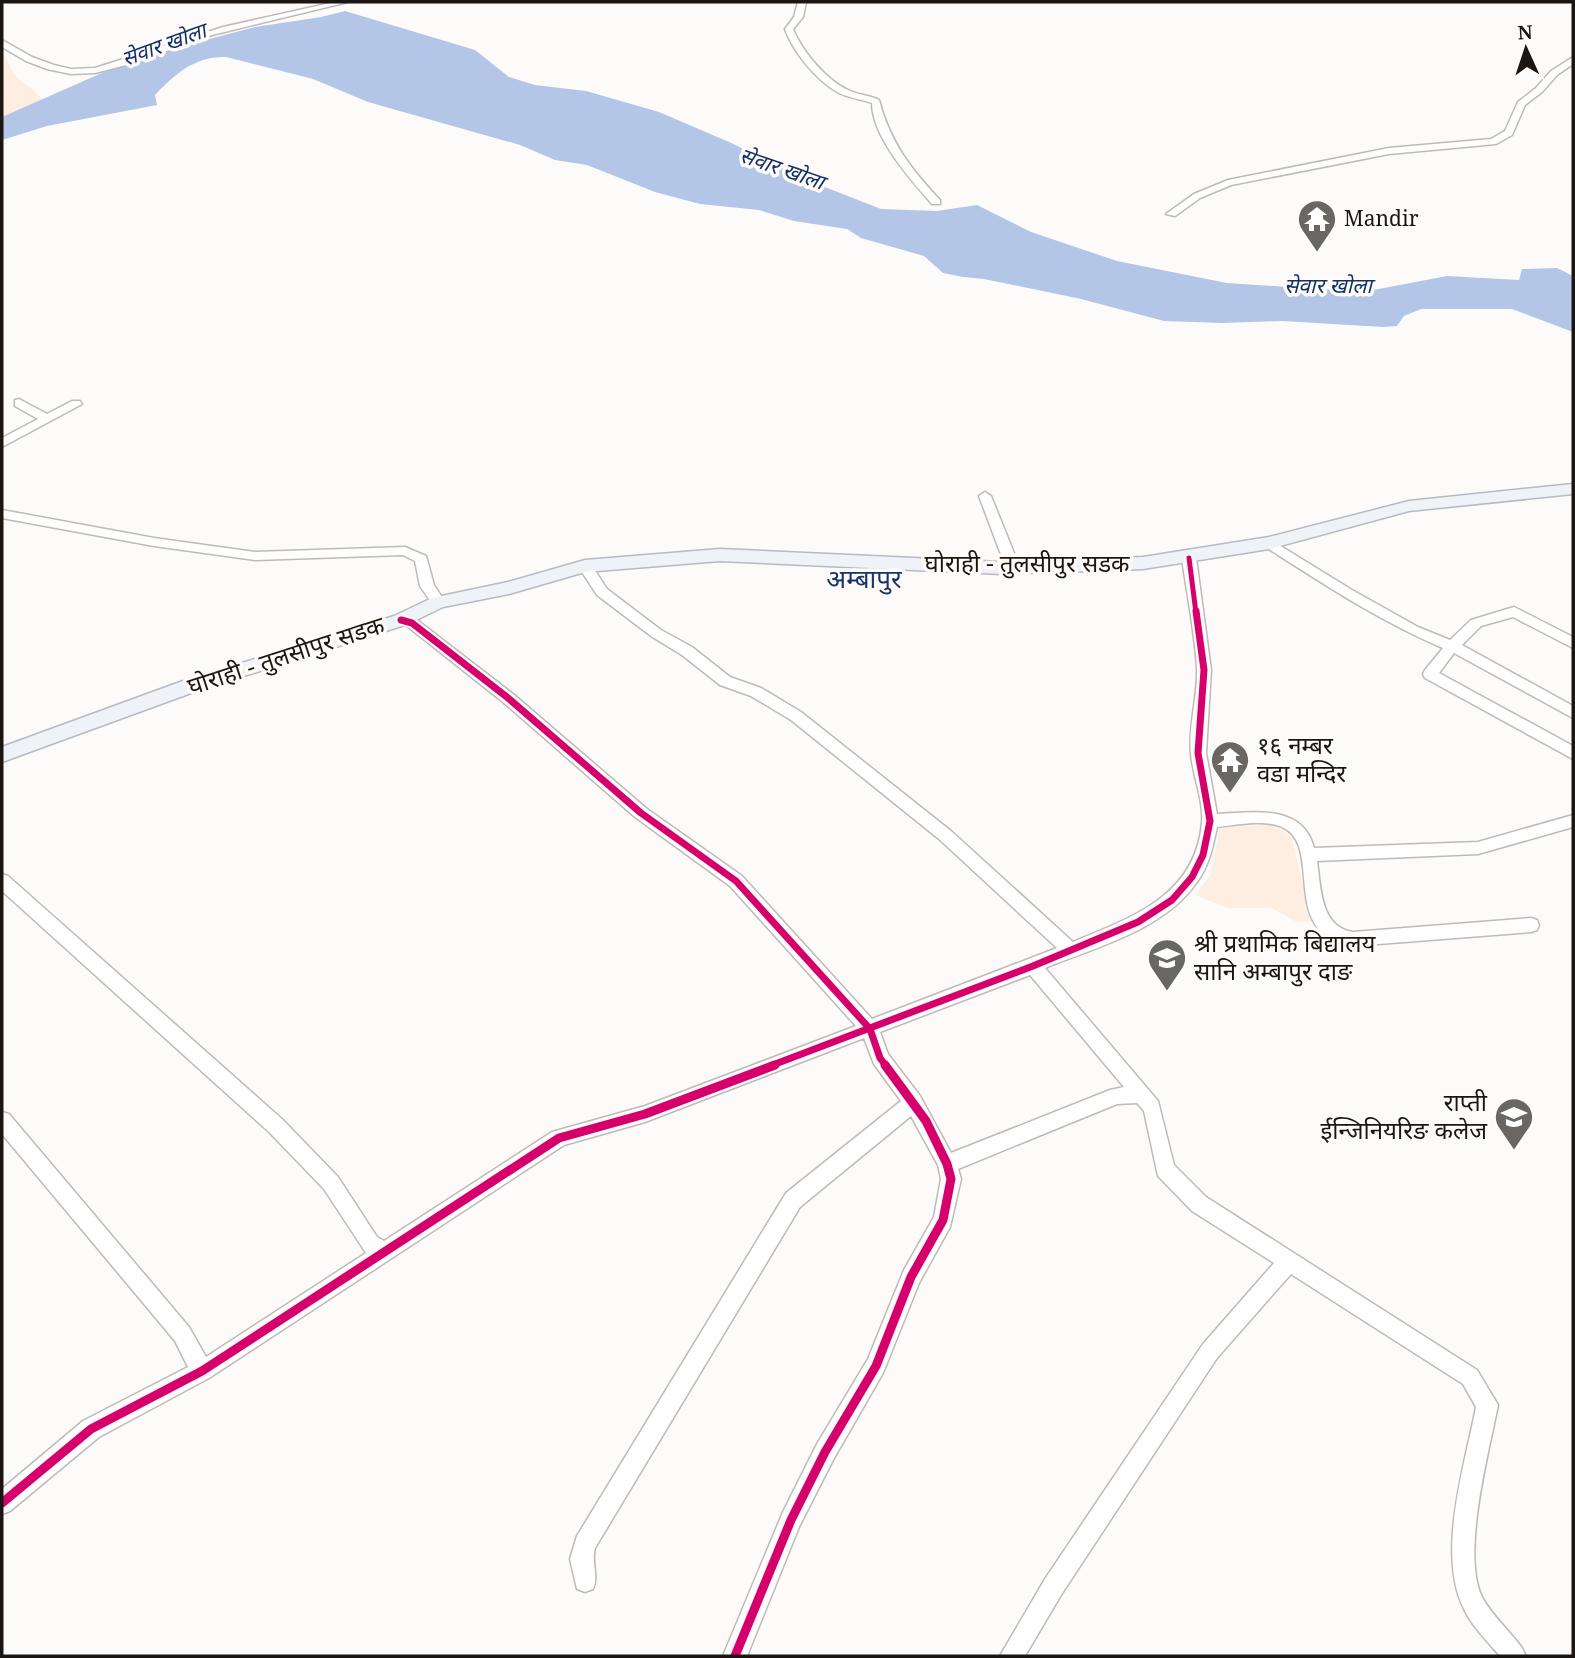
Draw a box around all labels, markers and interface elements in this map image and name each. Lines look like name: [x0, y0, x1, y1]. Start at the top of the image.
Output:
north arrow: [1491, 14, 1561, 84]
water label: सेवार खोला: [118, 15, 213, 72]
text: N: [1517, 19, 1533, 45]
water label: सेवार खोला: [736, 141, 832, 197]
temple icon: Mandir: [1296, 198, 1338, 253]
place label: Mandir: [1344, 204, 1419, 232]
water label: सेवार खोला: [1284, 271, 1375, 299]
street label: घोराही - तुलसीपुर सडक: [925, 546, 1130, 579]
district label: अम्बापुर: [826, 560, 903, 596]
street label: घोराही - तुलसीपुर सडक: [183, 607, 389, 702]
place label: १६ नम्बर वडा मन्दिर: [1257, 728, 1347, 789]
temple icon: १६ नम्बर वडा मन्दिर: [1209, 739, 1251, 794]
place label: श्री प्रथामिक बिद्यालय सानि अम्बापुर दाङ: [1194, 926, 1376, 987]
school or university icon: श्री प्रथामिक बिद्यालय सानि अम्बापुर दाङ: [1146, 937, 1188, 992]
place label: राप्ती ईन्जिनियरिङ कलेज: [1321, 1085, 1488, 1146]
school or university icon: राप्ती ईन्जिनियरिङ कलेज: [1493, 1096, 1535, 1151]

